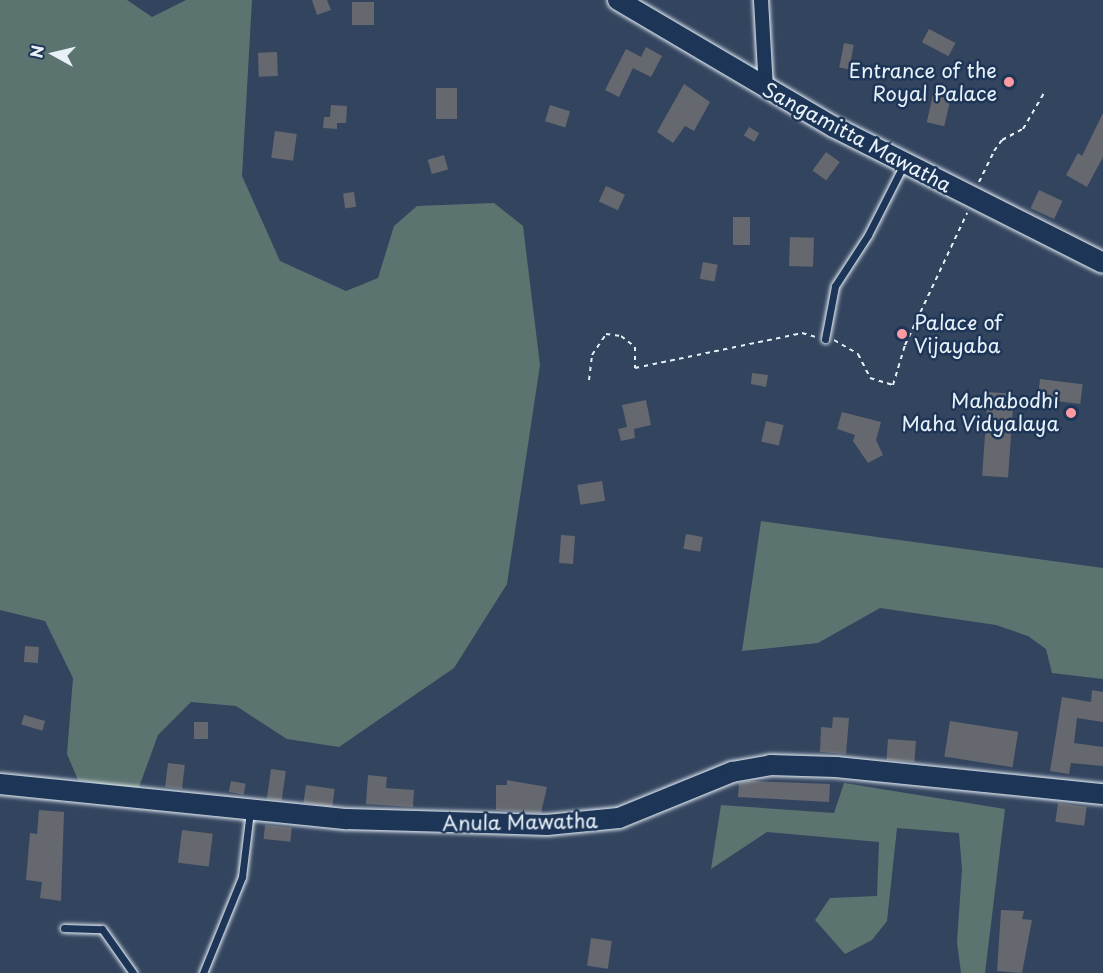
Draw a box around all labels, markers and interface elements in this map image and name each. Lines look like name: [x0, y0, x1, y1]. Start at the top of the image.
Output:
north arrow: [24, 24, 84, 84]
text: N: [23, 44, 49, 59]
place label: Entrance of the Royal Palace: [848, 58, 997, 105]
marker: Entrance of the Royal Palace: [1002, 75, 1016, 89]
street label: Sangamitta Mawatha: [758, 77, 956, 197]
place label: Palace of Vijayaba: [914, 310, 1003, 357]
marker: Palace of Vijayaba: [895, 327, 909, 341]
place label: Mahabodhi Maha Vidyalaya: [900, 389, 1059, 436]
marker: Mahabodhi Maha Vidyalaya: [1064, 406, 1078, 420]
street label: Anula Mawatha: [443, 809, 597, 835]

